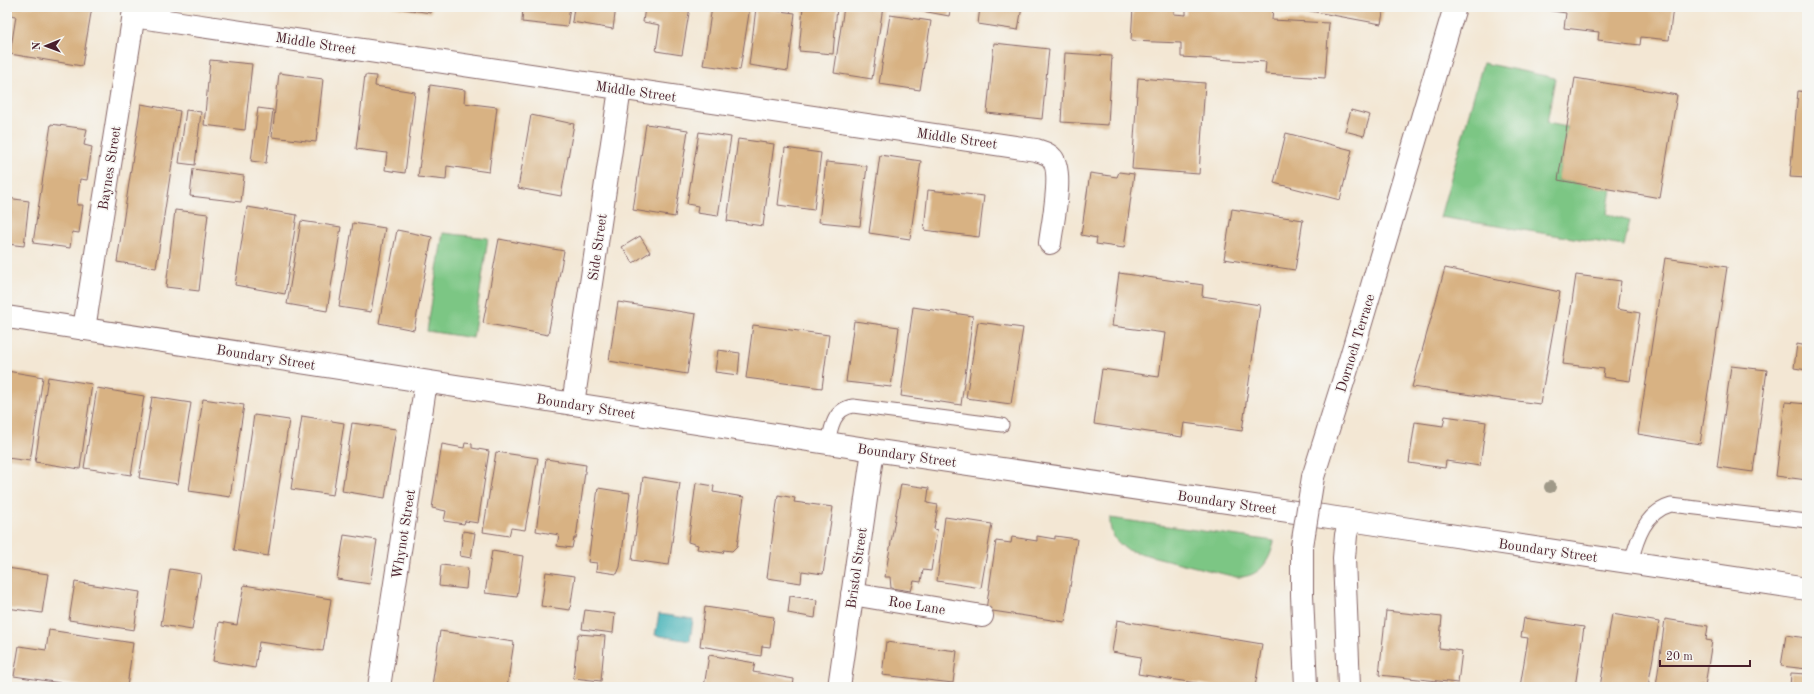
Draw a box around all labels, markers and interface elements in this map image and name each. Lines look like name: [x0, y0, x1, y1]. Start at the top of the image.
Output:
north arrow: [26, 26, 66, 66]
street label: Middle Street: [275, 31, 357, 57]
text: N: [32, 41, 43, 50]
street label: Middle Street: [595, 79, 677, 105]
street label: Baynes Street: [96, 125, 124, 211]
street label: Middle Street: [916, 126, 998, 152]
street label: Side Street: [586, 213, 610, 281]
street label: Dornoch Terrace: [1334, 292, 1378, 394]
street label: Boundary Street: [215, 343, 316, 373]
street label: Boundary Street: [535, 392, 636, 422]
street label: Boundary Street: [856, 442, 957, 470]
street label: Whynot Street: [390, 488, 418, 580]
street label: Boundary Street: [1176, 489, 1277, 517]
street label: Bristol Street: [844, 527, 870, 610]
street label: Boundary Street: [1497, 537, 1598, 565]
street label: Roe Lane: [887, 595, 946, 617]
scale bar: [1660, 642, 1750, 668]
text: 20 m: [1666, 651, 1693, 663]

